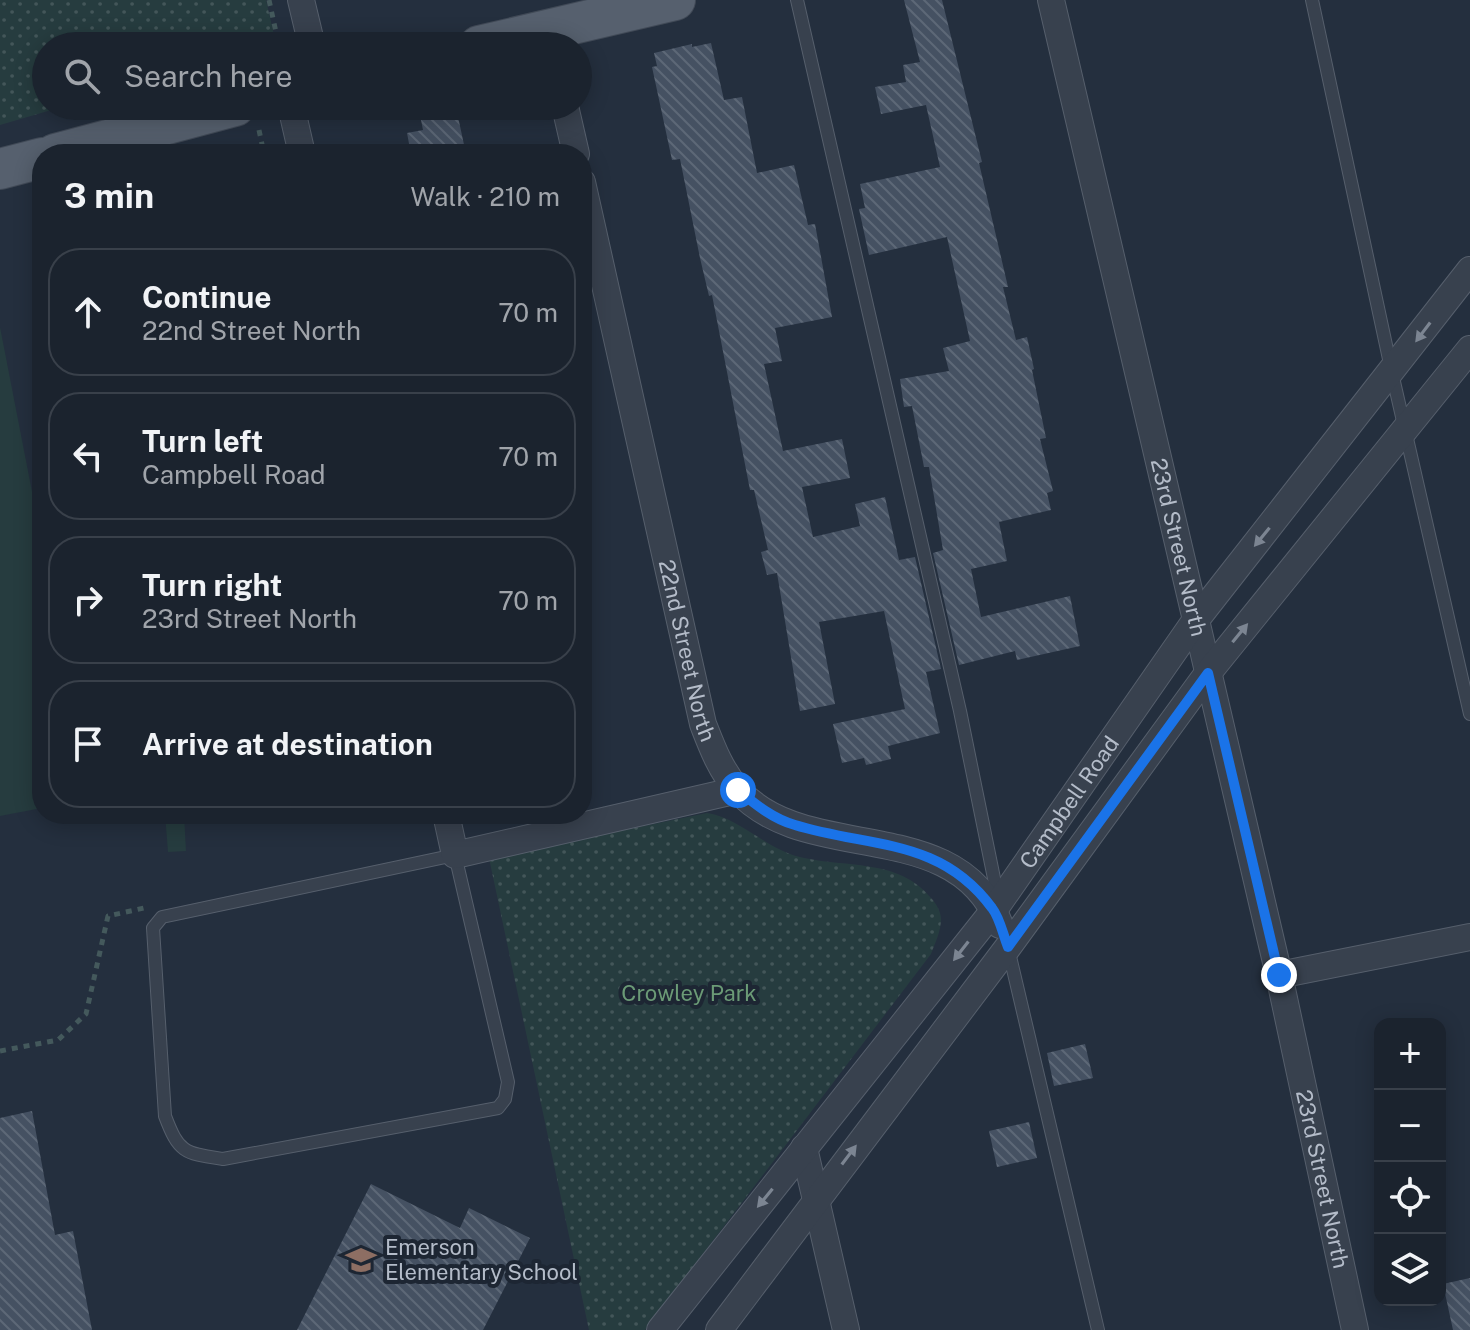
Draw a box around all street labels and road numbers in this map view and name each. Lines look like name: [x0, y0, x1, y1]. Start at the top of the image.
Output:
street label: 23rd Street North: [1146, 456, 1212, 639]
street label: 22nd Street North: [654, 557, 721, 745]
street label: Campbell Road: [1014, 731, 1124, 873]
street label: 23rd Street North: [1291, 1087, 1354, 1271]

